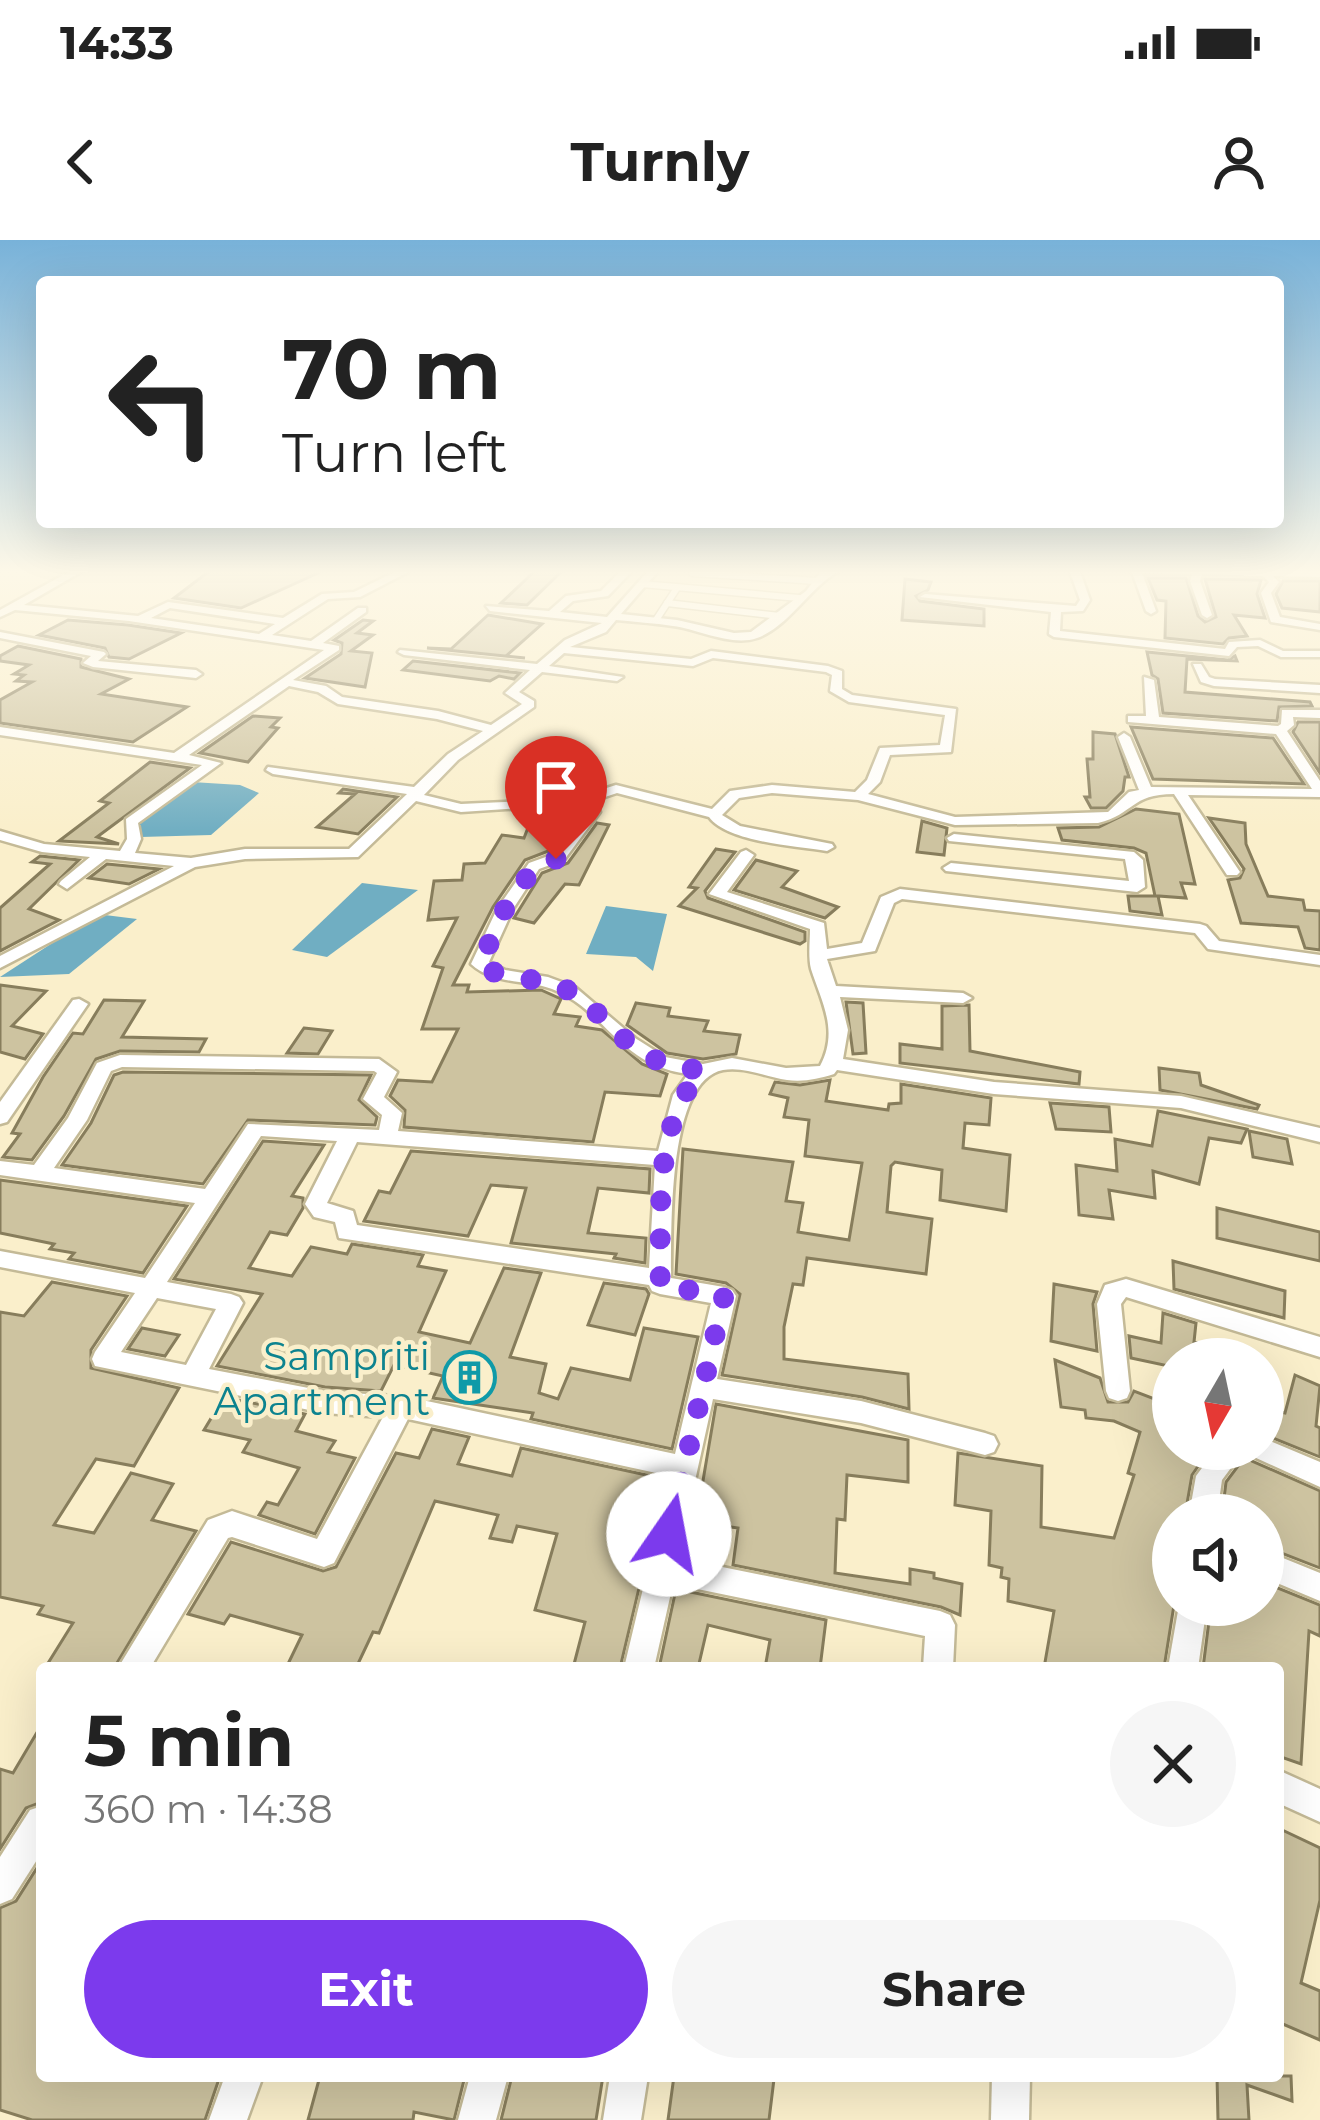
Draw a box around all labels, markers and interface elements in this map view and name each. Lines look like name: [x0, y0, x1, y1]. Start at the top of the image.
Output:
text: 14:33: [60, 15, 174, 70]
icon: back: [48, 129, 114, 195]
text: Turnly: [571, 129, 749, 195]
icon: person: [1206, 129, 1272, 195]
text: 70 m: [282, 318, 501, 420]
icon: left: [84, 324, 240, 480]
text: Turn left: [282, 420, 508, 486]
pin: [505, 736, 607, 859]
icon: arrive: [523, 754, 589, 820]
place label: Sampriti Apartment: [214, 1332, 430, 1425]
north arrow: [1152, 1338, 1284, 1470]
map controls: [1152, 1338, 1284, 1626]
building icon: Sampriti Apartment: [441, 1350, 497, 1406]
position arrow: [606, 1471, 732, 1597]
button: sound: [1152, 1494, 1284, 1626]
text: 5 min: [84, 1696, 294, 1784]
button: close: [1110, 1701, 1236, 1827]
text: 360 m · 14:38: [84, 1785, 333, 1833]
button: Exit: [84, 1920, 648, 2058]
button: Share: [672, 1920, 1236, 2058]

